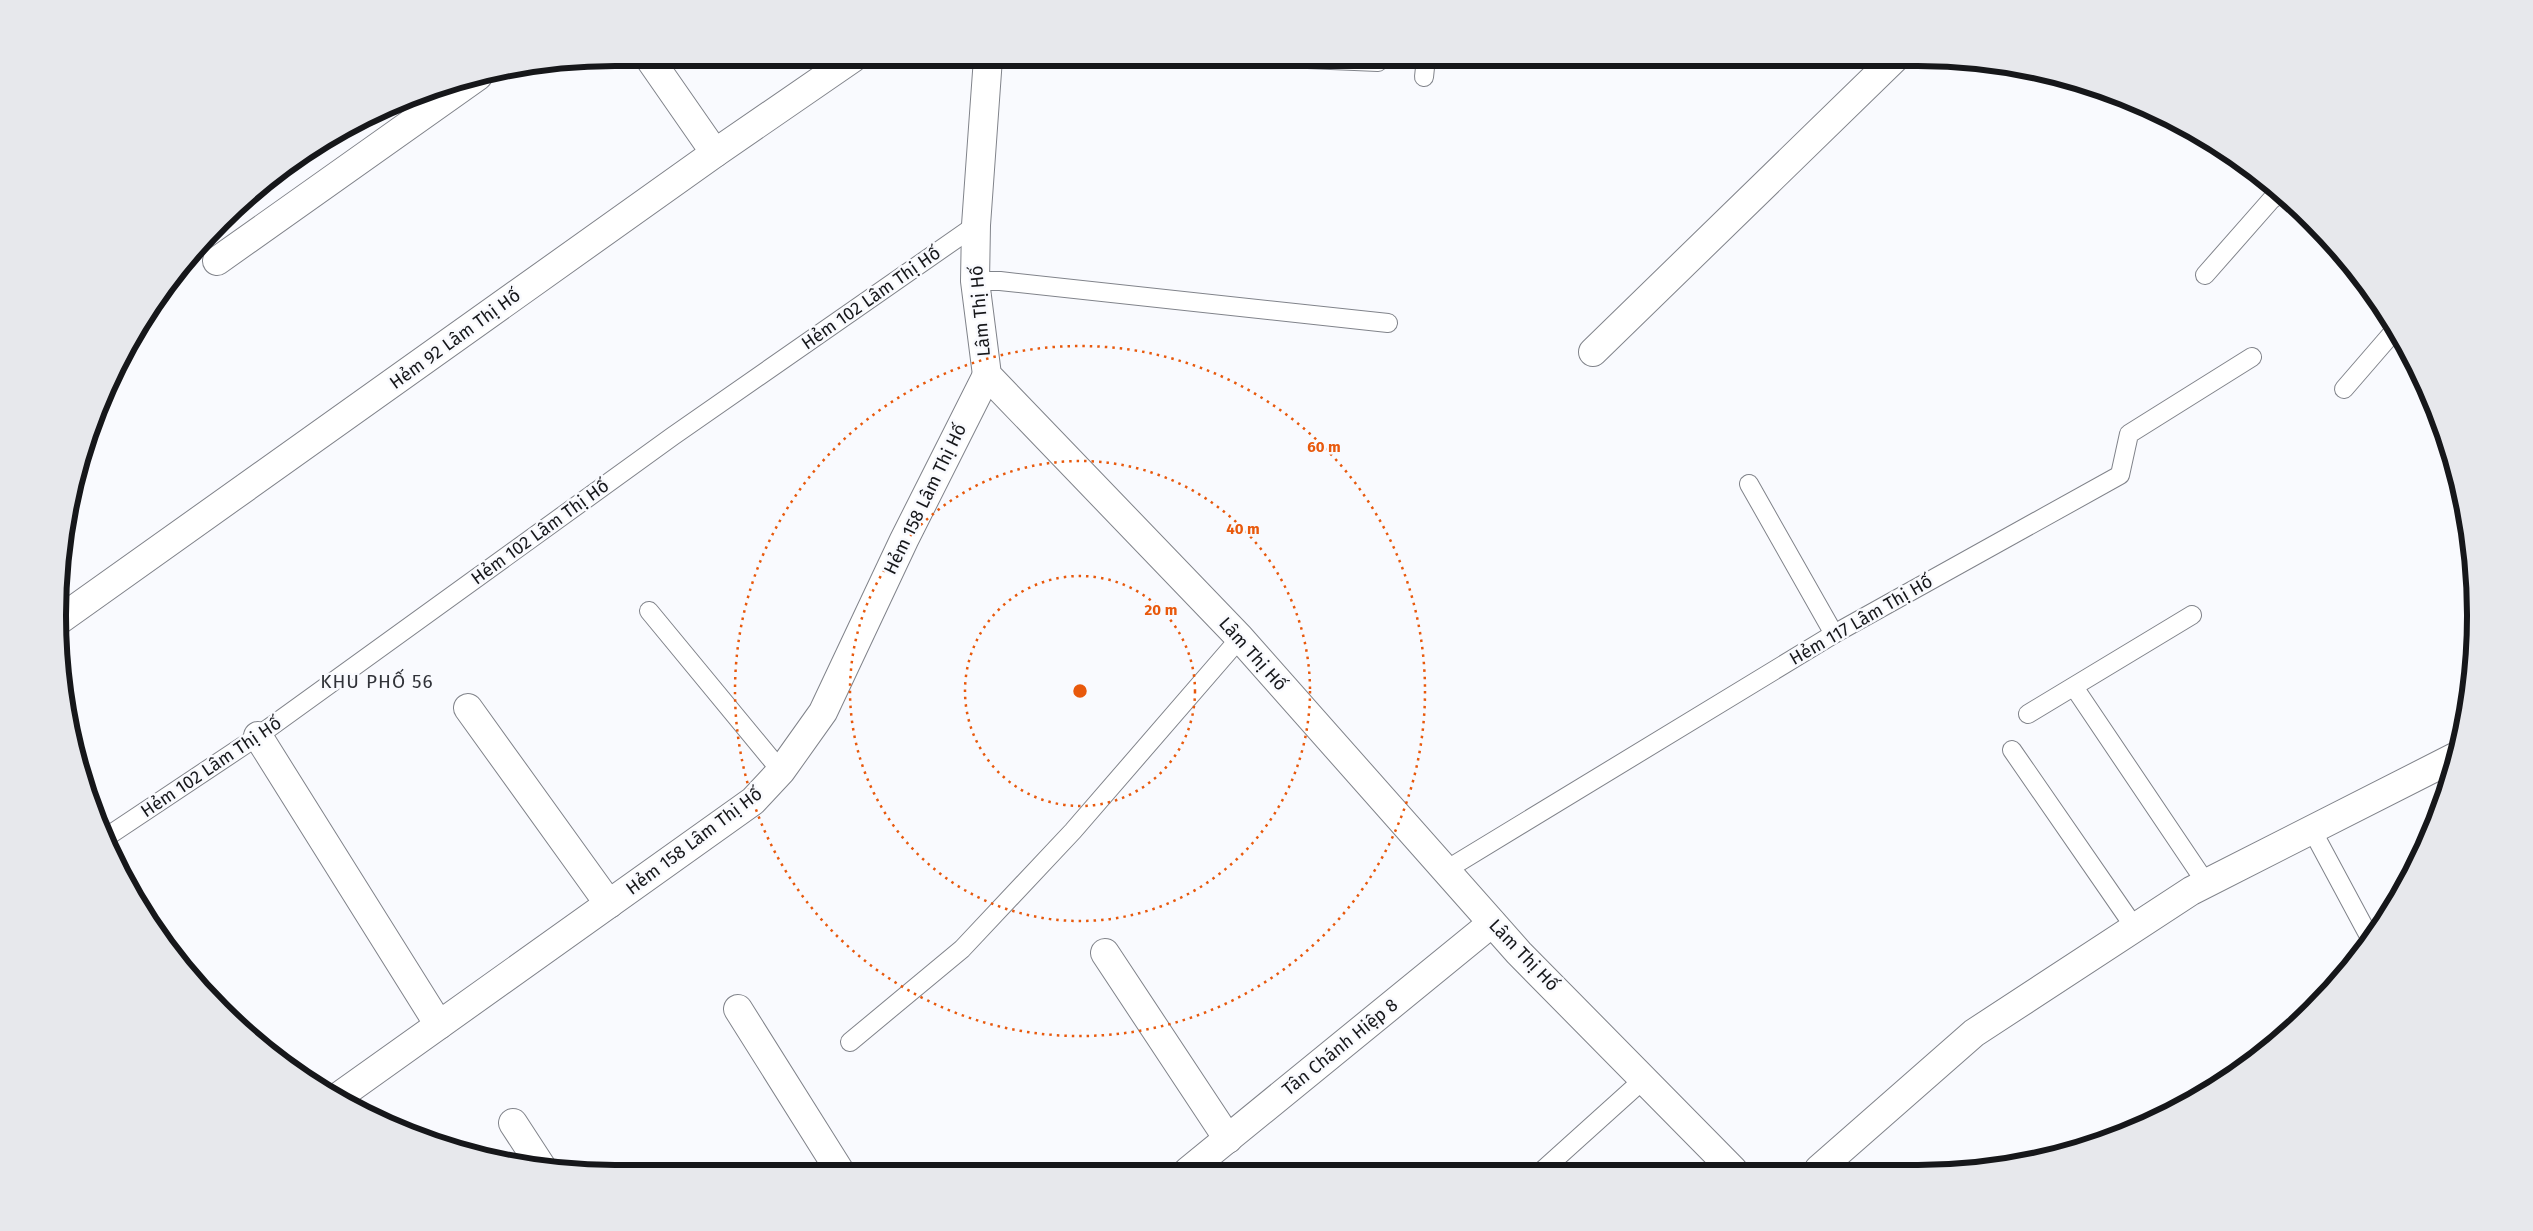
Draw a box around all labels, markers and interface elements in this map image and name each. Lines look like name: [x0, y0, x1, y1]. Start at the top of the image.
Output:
street label: Hẻm 102 Lâm Thị Hố: [797, 242, 945, 354]
street label: Lâm Thị Hố: [965, 265, 995, 357]
street label: Hẻm 92 Lâm Thị Hố: [385, 284, 525, 394]
street label: Hẻm 158 Lâm Thị Hố: [879, 420, 971, 578]
text: 60 m: [1307, 438, 1341, 456]
street label: Hẻm 102 Lâm Thị Hố: [467, 475, 613, 589]
text: 40 m: [1226, 520, 1260, 538]
street label: Hẻm 117 Lâm Thị Hố: [1786, 570, 1936, 670]
text: 20 m: [1145, 601, 1177, 619]
street label: Lâm Thị Hố: [1214, 613, 1292, 695]
district label: KHU PHỐ 56: [320, 668, 434, 693]
centre of rings: [1071, 682, 1089, 700]
street label: Hẻm 102 Lâm Thị Hố: [137, 712, 285, 822]
street label: Hẻm 158 Lâm Thị Hố: [621, 783, 767, 899]
street label: Lâm Thị Hố: [1484, 915, 1564, 995]
street label: Tân Chánh Hiệp 8: [1278, 994, 1402, 1100]

